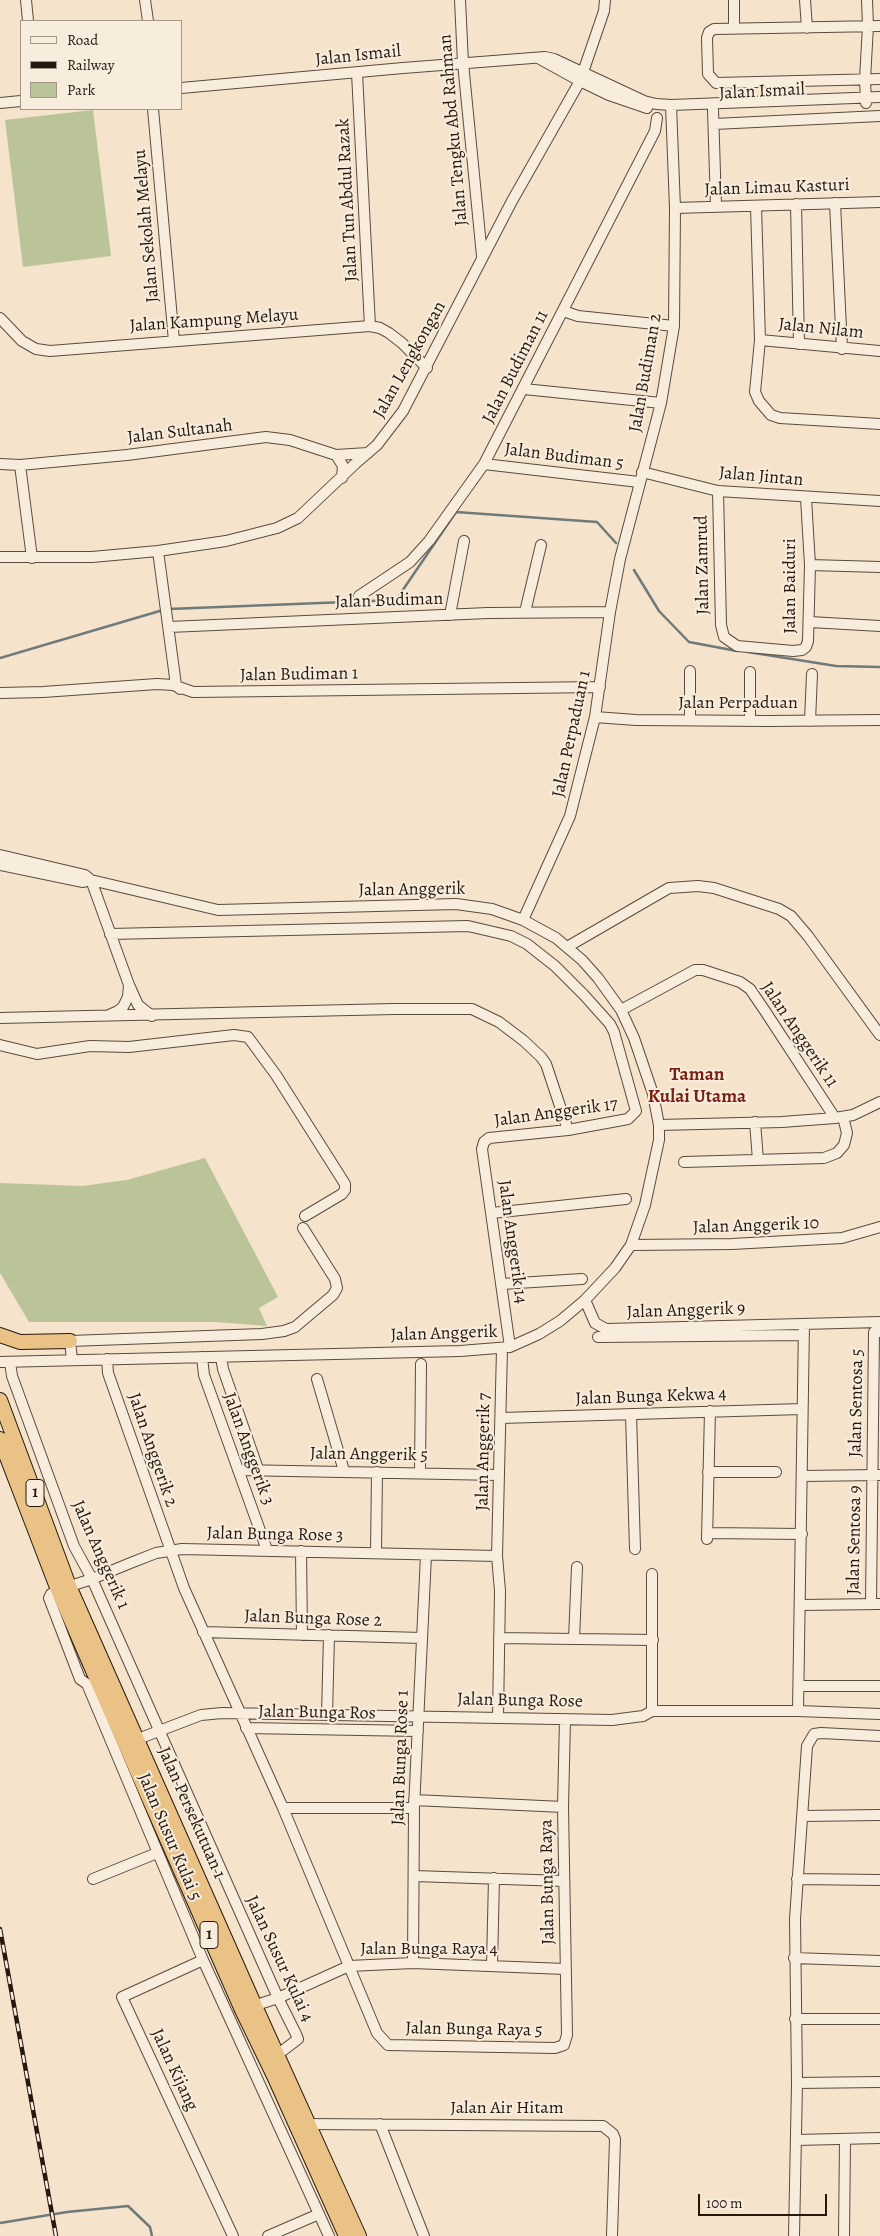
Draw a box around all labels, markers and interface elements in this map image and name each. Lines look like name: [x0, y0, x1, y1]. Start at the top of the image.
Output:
legend: [20, 20, 182, 110]
text: Road: [67, 30, 98, 50]
street label: Jalan Tengku Abd Rahman: [435, 33, 473, 227]
street label: Jalan Ismail: [314, 41, 402, 71]
text: Railway: [67, 55, 114, 75]
street label: Jalan Ismail: [718, 79, 806, 105]
text: Park: [67, 80, 95, 100]
street label: Jalan Tun Abdul Razak: [333, 118, 363, 282]
street label: Jalan Sekolah Melayu: [130, 148, 164, 304]
street label: Jalan Limau Kasturi: [704, 175, 850, 201]
street label: Jalan Lengkongan: [369, 298, 451, 422]
street label: Jalan Kampung Melayu: [129, 304, 299, 338]
street label: Jalan Budiman 11: [478, 307, 554, 427]
street label: Jalan Budiman 2: [625, 312, 667, 434]
street label: Jalan Nilam: [777, 314, 865, 344]
street label: Jalan Sultanah: [126, 415, 234, 449]
street label: Jalan Budiman 5: [503, 439, 625, 475]
street label: Jalan Jintan: [718, 463, 804, 491]
street label: Jalan Zamrud: [691, 515, 715, 615]
street label: Jalan Baiduri: [780, 538, 802, 634]
street label: Jalan Budiman: [334, 588, 444, 614]
street label: Jalan Budiman 1: [240, 663, 358, 687]
street label: Jalan Perpaduan 1: [548, 669, 596, 799]
street label: Jalan Perpaduan: [678, 693, 798, 715]
street label: Jalan Anggerik: [358, 878, 466, 902]
street label: Jalan Anggerik 11: [756, 978, 842, 1092]
district label: Taman Kulai Utama: [648, 1064, 746, 1108]
street label: Jalan Anggerik 17: [493, 1094, 619, 1132]
street label: Jalan Anggerik 14: [493, 1179, 531, 1305]
street label: Jalan Anggerik 10: [693, 1213, 819, 1239]
street label: Jalan Anggerik 9: [626, 1298, 746, 1324]
street label: Jalan Anggerik: [390, 1321, 498, 1347]
street label: Jalan Sentosa 5: [845, 1348, 869, 1458]
street label: Jalan Bunga Kekwa 4: [575, 1384, 727, 1410]
street label: Jalan Anggerik 2: [122, 1390, 182, 1510]
street label: Jalan Anggerik 3: [218, 1390, 278, 1508]
street label: Jalan Anggerik 7: [472, 1393, 496, 1511]
street label: Jalan Anggerik 5: [310, 1443, 428, 1467]
road number: 1: [26, 1480, 44, 1506]
street label: Jalan Sentosa 9: [843, 1485, 867, 1595]
street label: Jalan Anggerik 1: [66, 1497, 134, 1613]
street label: Jalan Bunga Rose 3: [206, 1523, 344, 1547]
street label: Jalan Bunga Rose 2: [244, 1606, 382, 1632]
street label: Jalan Bunga Rose: [457, 1689, 583, 1713]
street label: Jalan Bunga Rose 1: [388, 1690, 414, 1826]
street label: Jalan Bunga Ros: [258, 1701, 376, 1725]
street label: Jalan Persekutuan 1: [152, 1744, 230, 1882]
street label: Jalan Susur Kulai 5: [132, 1770, 206, 1904]
street label: Jalan Bunga Raya: [536, 1819, 560, 1945]
street label: Jalan Susur Kulai 4: [240, 1892, 318, 2026]
road number: 1: [200, 1922, 218, 1948]
street label: Jalan Bunga Raya 4: [360, 1939, 498, 1961]
street label: Jalan Bunga Raya 5: [405, 2018, 543, 2042]
street label: Jalan Kijang: [146, 2026, 202, 2114]
street label: Jalan Air Hitam: [450, 2098, 564, 2120]
scale bar: [700, 2184, 829, 2216]
text: 100 m: [706, 2193, 743, 2213]

